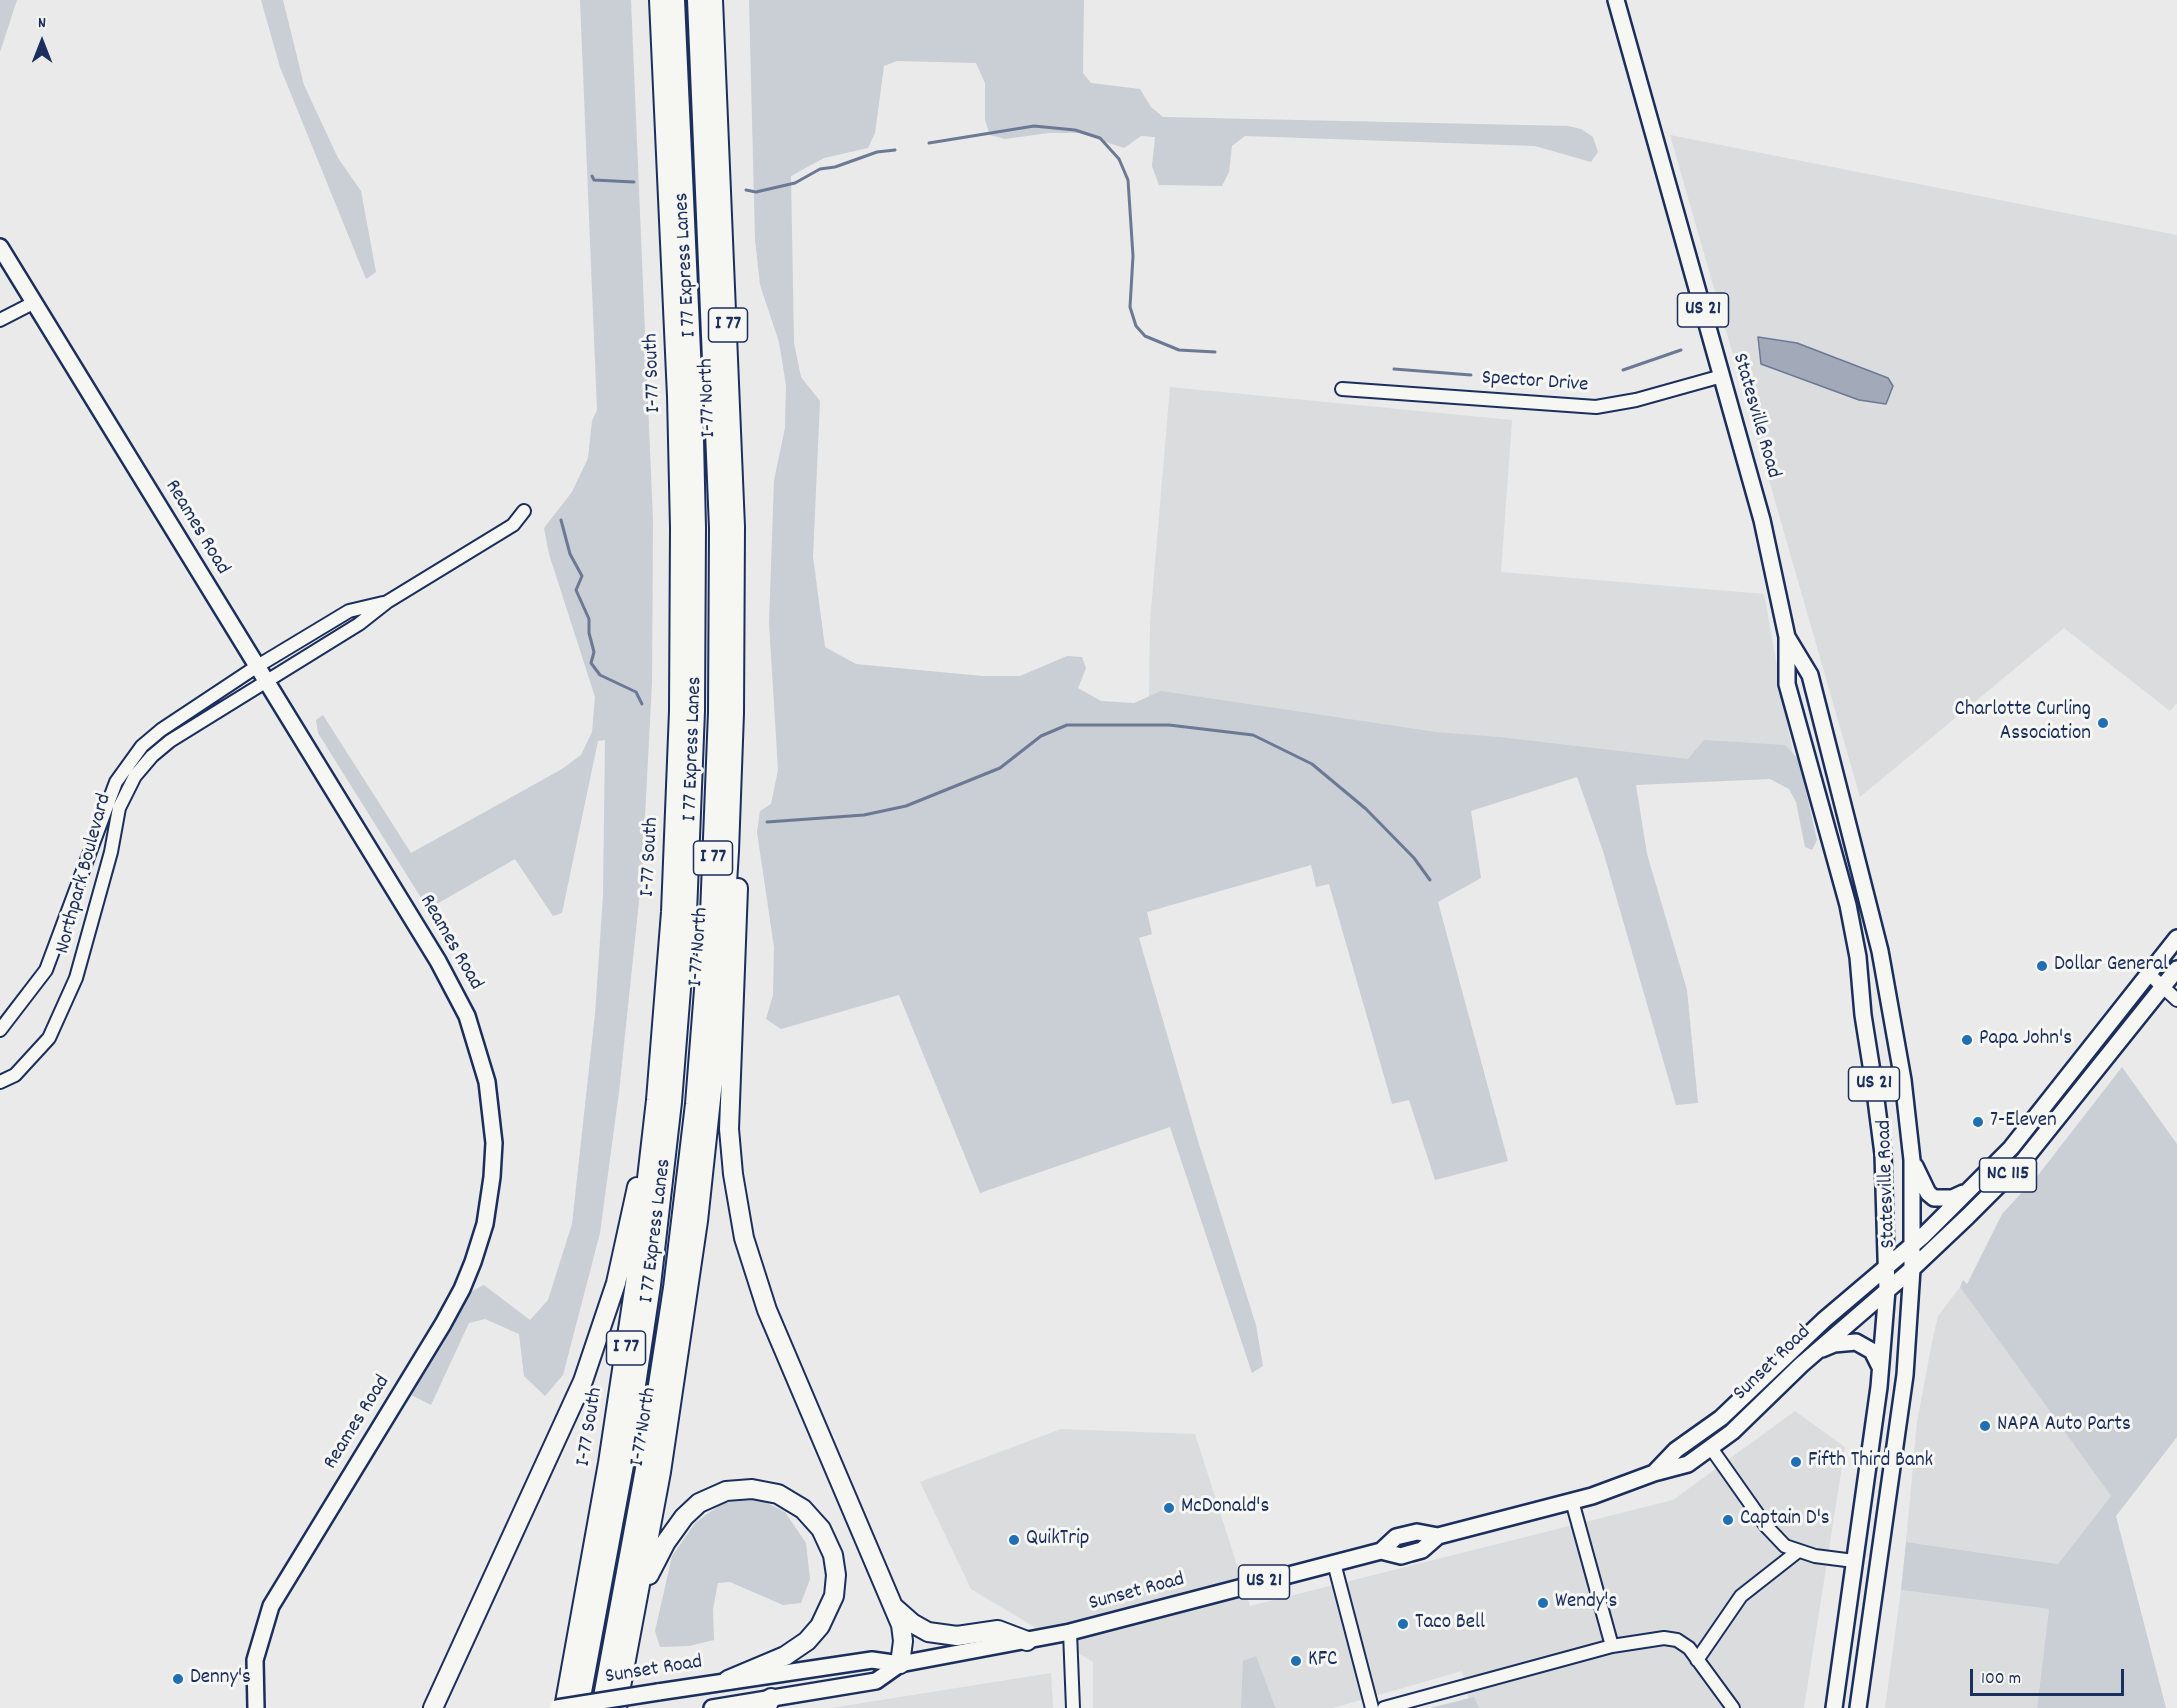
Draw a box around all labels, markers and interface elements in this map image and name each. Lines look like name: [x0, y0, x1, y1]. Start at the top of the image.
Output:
north arrow: [12, 12, 72, 72]
text: N: [38, 12, 46, 35]
street label: I 77 Express Lanes: [671, 192, 703, 338]
road number: US 21: [1678, 293, 1728, 327]
road number: I 77: [708, 308, 748, 342]
street label: I-77 South: [640, 333, 668, 413]
street label: Statesville Road: [1725, 351, 1785, 481]
street label: I-77 North: [695, 358, 723, 438]
street label: Spector Drive: [1481, 367, 1589, 399]
street label: Reames Road: [158, 476, 234, 580]
street label: I 77 Express Lanes: [679, 676, 709, 822]
place label: Charlotte Curling Association: [1955, 698, 2091, 748]
marker: Charlotte Curling Association: [2096, 716, 2110, 730]
street label: Northpark Boulevard: [52, 791, 118, 957]
street label: I-77 South: [636, 817, 666, 897]
road number: I 77: [694, 841, 732, 875]
street label: Reames Road: [413, 891, 487, 995]
street label: I-77 North: [685, 906, 715, 988]
place label: Dollar General: [2054, 953, 2168, 979]
marker: Dollar General: [2035, 959, 2049, 973]
place label: Papa John's: [1979, 1027, 2072, 1053]
marker: Papa John's: [1960, 1033, 1974, 1047]
road number: US 21: [1848, 1067, 1900, 1101]
place label: 7-Eleven: [1990, 1109, 2057, 1135]
marker: 7-Eleven: [1971, 1115, 1985, 1129]
street label: Statesville Road: [1873, 1119, 1903, 1249]
street label: I 77 Express Lanes: [636, 1158, 678, 1304]
road number: NC 115: [1980, 1158, 2036, 1192]
street label: Sunset Road: [1729, 1321, 1817, 1407]
road number: I 77: [606, 1331, 646, 1365]
street label: Reames Road: [319, 1371, 397, 1475]
street label: I-77 South: [572, 1386, 610, 1468]
street label: I-77 North: [626, 1386, 664, 1468]
place label: NAPA Auto Parts: [1997, 1413, 2131, 1439]
marker: NAPA Auto Parts: [1978, 1419, 1992, 1433]
place label: Fifth Third Bank: [1808, 1449, 1933, 1475]
marker: Fifth Third Bank: [1789, 1455, 1803, 1469]
place label: McDonald's: [1181, 1495, 1269, 1521]
marker: McDonald's: [1162, 1501, 1176, 1515]
place label: Captain D's: [1740, 1507, 1830, 1533]
marker: Captain D's: [1721, 1513, 1735, 1527]
place label: QuikTrip: [1026, 1527, 1089, 1553]
marker: QuikTrip: [1007, 1533, 1021, 1547]
road number: US 21: [1238, 1565, 1290, 1599]
street label: Sunset Road: [1086, 1568, 1188, 1618]
place label: Wendy's: [1555, 1590, 1617, 1616]
marker: Wendy's: [1536, 1596, 1550, 1610]
place label: Taco Bell: [1415, 1611, 1485, 1637]
marker: Taco Bell: [1396, 1617, 1410, 1631]
place label: KFC: [1308, 1648, 1337, 1674]
street label: Sunset Road: [604, 1651, 704, 1691]
marker: KFC: [1289, 1654, 1303, 1668]
scale bar: [1973, 1657, 2128, 1695]
place label: Denny's: [190, 1666, 251, 1692]
text: 100 m: [1981, 1667, 2021, 1692]
marker: Denny's: [171, 1672, 185, 1686]

